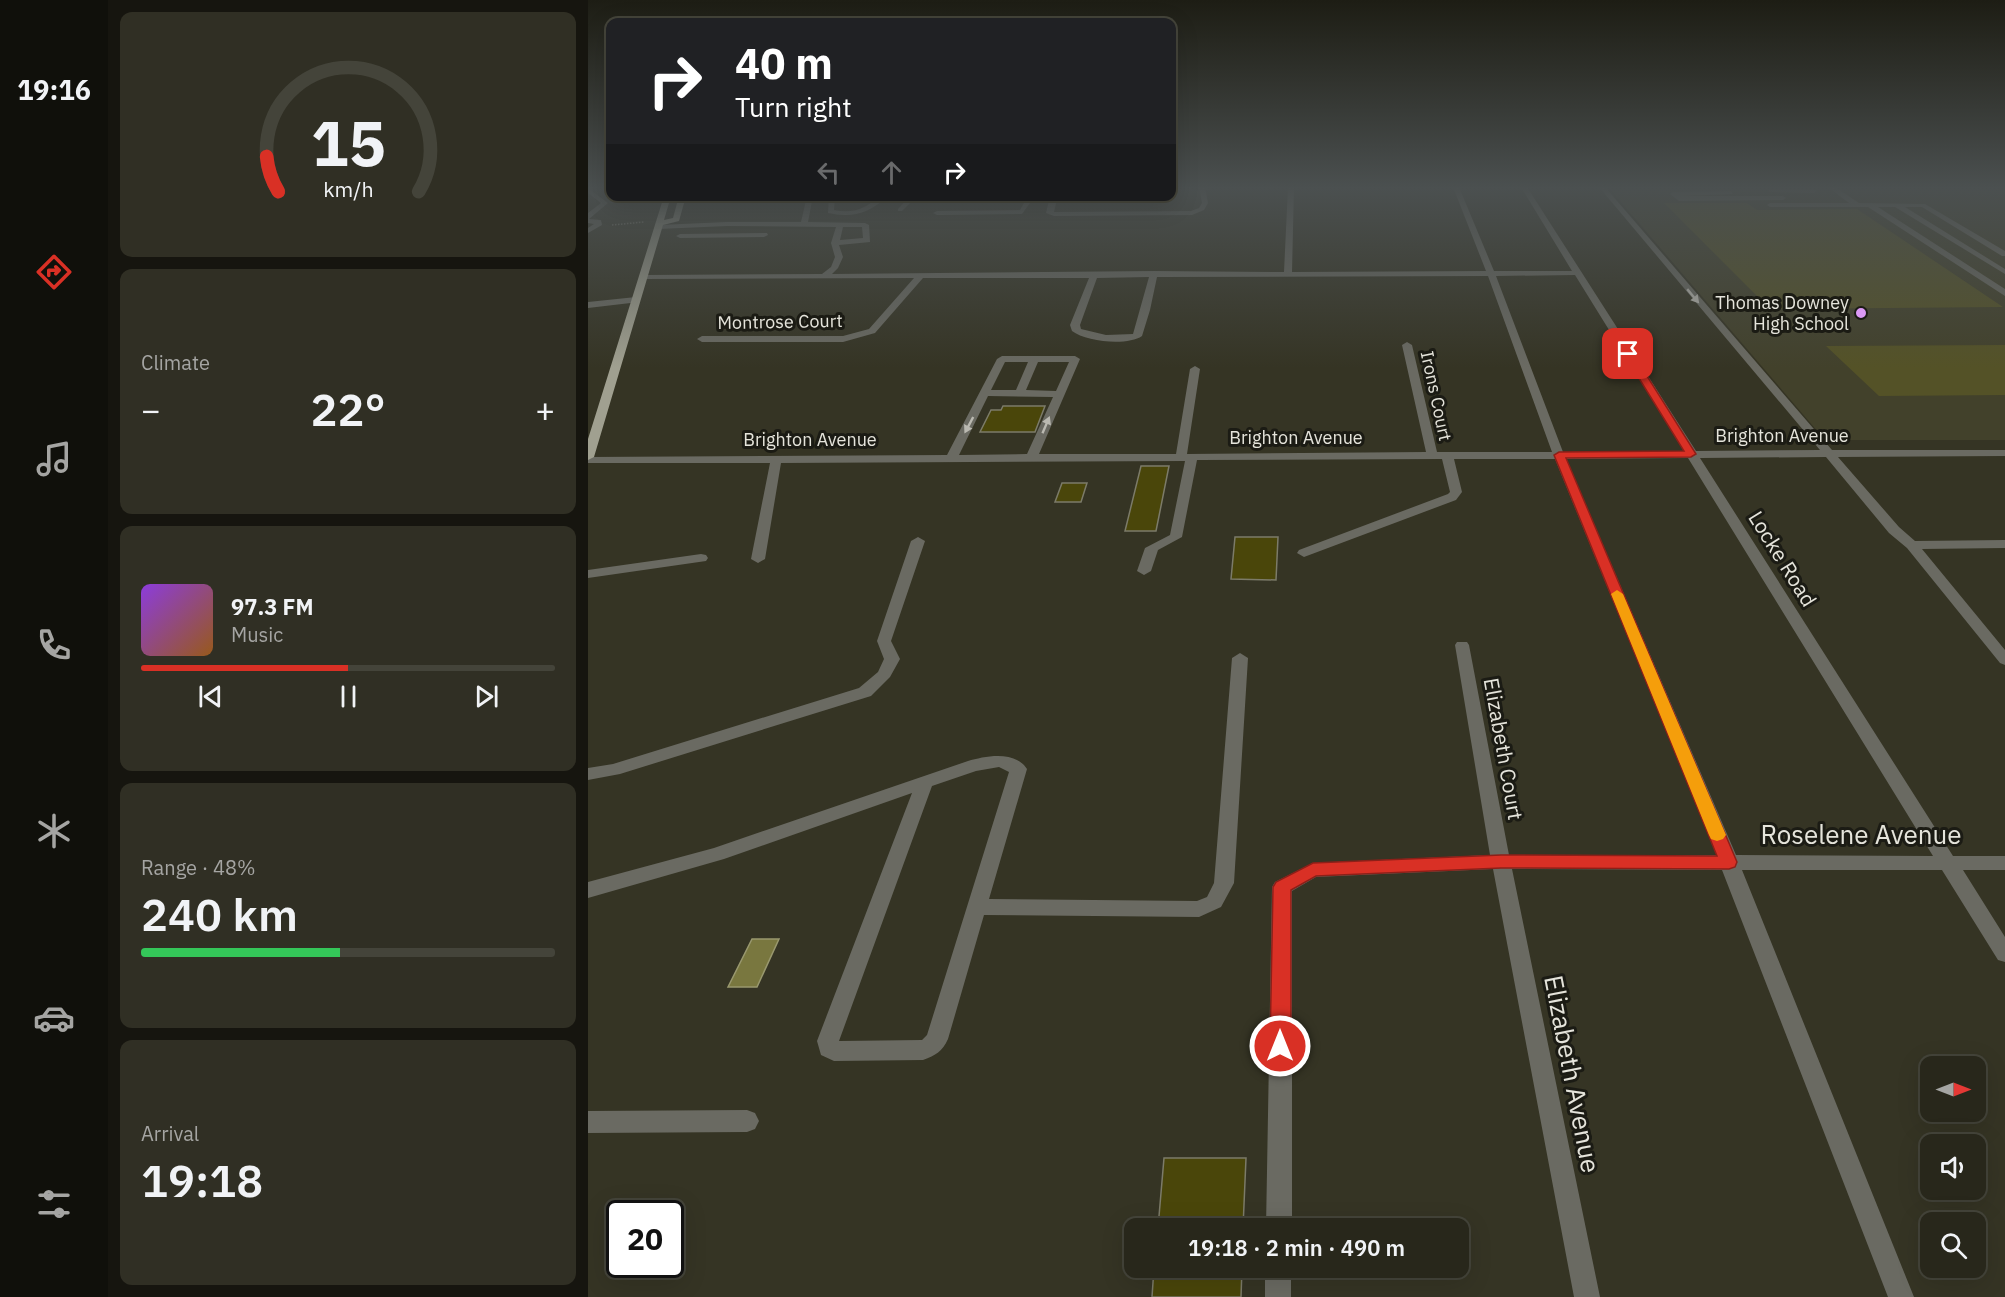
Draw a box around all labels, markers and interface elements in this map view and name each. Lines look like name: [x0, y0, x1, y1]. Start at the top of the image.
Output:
text: 40 m: [735, 36, 833, 91]
icon: right: [636, 42, 714, 120]
text: 19:16: [17, 72, 91, 107]
text: Turn right: [735, 89, 852, 124]
text: 15: [311, 102, 385, 183]
icon: left: [812, 156, 845, 189]
icon: ahead: [875, 156, 908, 189]
icon: right: [938, 156, 971, 189]
text: km/h: [323, 175, 373, 203]
icon: directions: [33, 251, 75, 293]
one-way arrow: [1686, 288, 1699, 303]
place label: Thomas Downey High School: [1715, 291, 1849, 335]
marker: Thomas Downey High School: [1854, 306, 1868, 320]
street label: Montrose Court: [717, 309, 843, 334]
pin: [1602, 328, 1653, 379]
icon: arrive: [1611, 337, 1644, 370]
text: Climate: [141, 349, 210, 376]
street label: Irons Court: [1416, 349, 1457, 443]
text: 22°: [310, 380, 386, 438]
text: −: [141, 388, 161, 431]
text: +: [535, 388, 555, 431]
one-way arrow: [1041, 416, 1051, 434]
one-way arrow: [964, 417, 974, 434]
street label: Brighton Avenue: [1715, 424, 1849, 447]
street label: Brighton Avenue: [1229, 426, 1363, 449]
street label: Brighton Avenue: [743, 428, 877, 451]
icon: music: [33, 438, 75, 480]
street label: Locke Road: [1742, 505, 1823, 612]
text: 97.3 FM: [231, 592, 314, 621]
text: Music: [231, 621, 283, 648]
icon: phone: [33, 624, 75, 666]
street label: Elizabeth Court: [1478, 675, 1530, 822]
icon: previous: [194, 680, 227, 713]
icon: pause: [332, 680, 365, 713]
icon: next: [470, 680, 503, 713]
icon: climate: [33, 810, 75, 852]
street label: Roselene Avenue: [1760, 817, 1962, 851]
text: Range · 48%: [141, 854, 256, 881]
text: 240 km: [141, 885, 298, 943]
street label: Elizabeth Avenue: [1537, 972, 1609, 1176]
icon: car: [33, 997, 75, 1039]
position arrow: [1248, 1014, 1312, 1078]
north arrow: [1920, 1056, 1986, 1122]
map controls: [1920, 1056, 1986, 1278]
text: Arrival: [141, 1120, 199, 1147]
button: sound: [1920, 1134, 1986, 1200]
text: 19:18: [141, 1151, 263, 1209]
icon: filters: [33, 1183, 75, 1225]
speed limit sign: 20: [606, 1200, 684, 1278]
button: search: [1920, 1212, 1986, 1278]
text: 19:18 · 2 min · 490 m: [1188, 1233, 1405, 1262]

